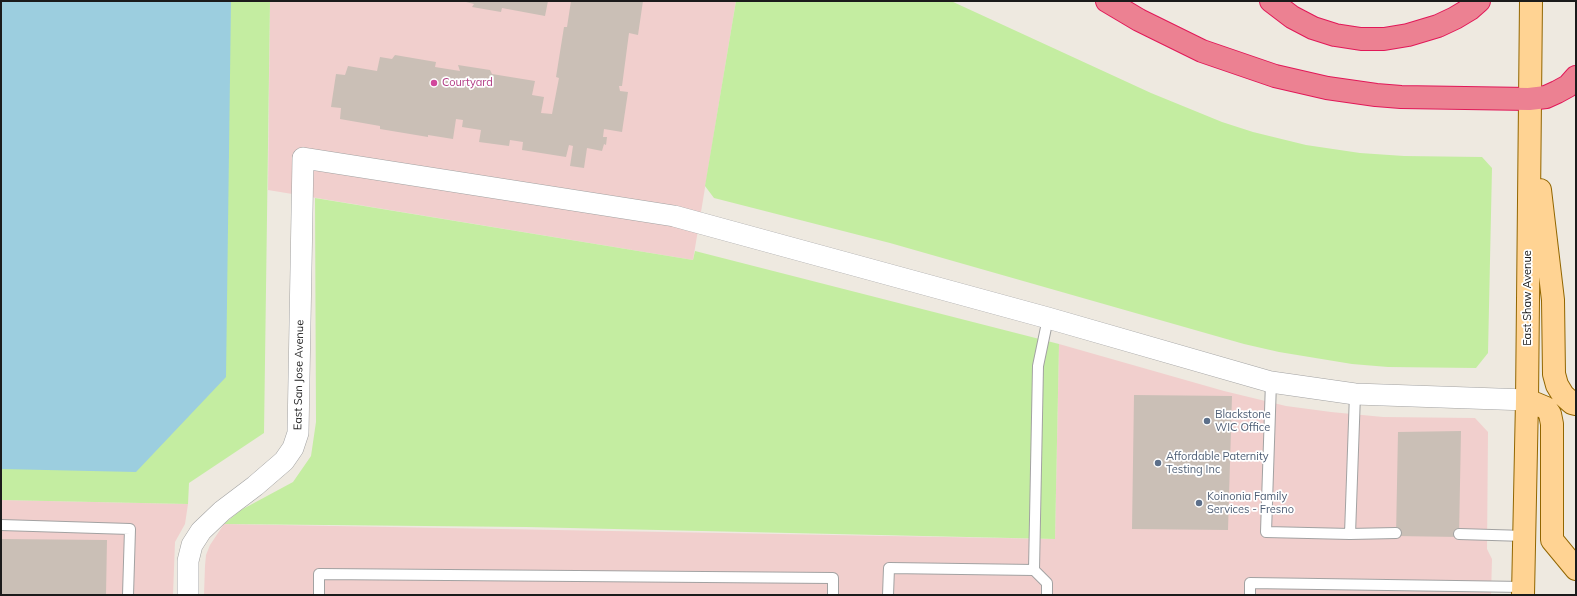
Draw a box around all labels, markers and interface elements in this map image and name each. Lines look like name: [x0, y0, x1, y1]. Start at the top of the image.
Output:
place label: Courtyard: [442, 76, 493, 90]
marker: Courtyard: [429, 78, 439, 88]
street label: East Shaw Avenue: [1521, 250, 1535, 346]
street label: East San Jose Avenue: [291, 320, 307, 430]
place label: Blackstone WIC Office: [1215, 408, 1271, 434]
marker: Blackstone WIC Office: [1202, 416, 1212, 426]
place label: Affordable Paternity Testing Inc: [1166, 450, 1269, 476]
marker: Affordable Paternity Testing Inc: [1153, 458, 1163, 468]
place label: Koinonia Family Services - Fresno: [1207, 490, 1294, 516]
marker: Koinonia Family Services - Fresno: [1194, 498, 1204, 508]

